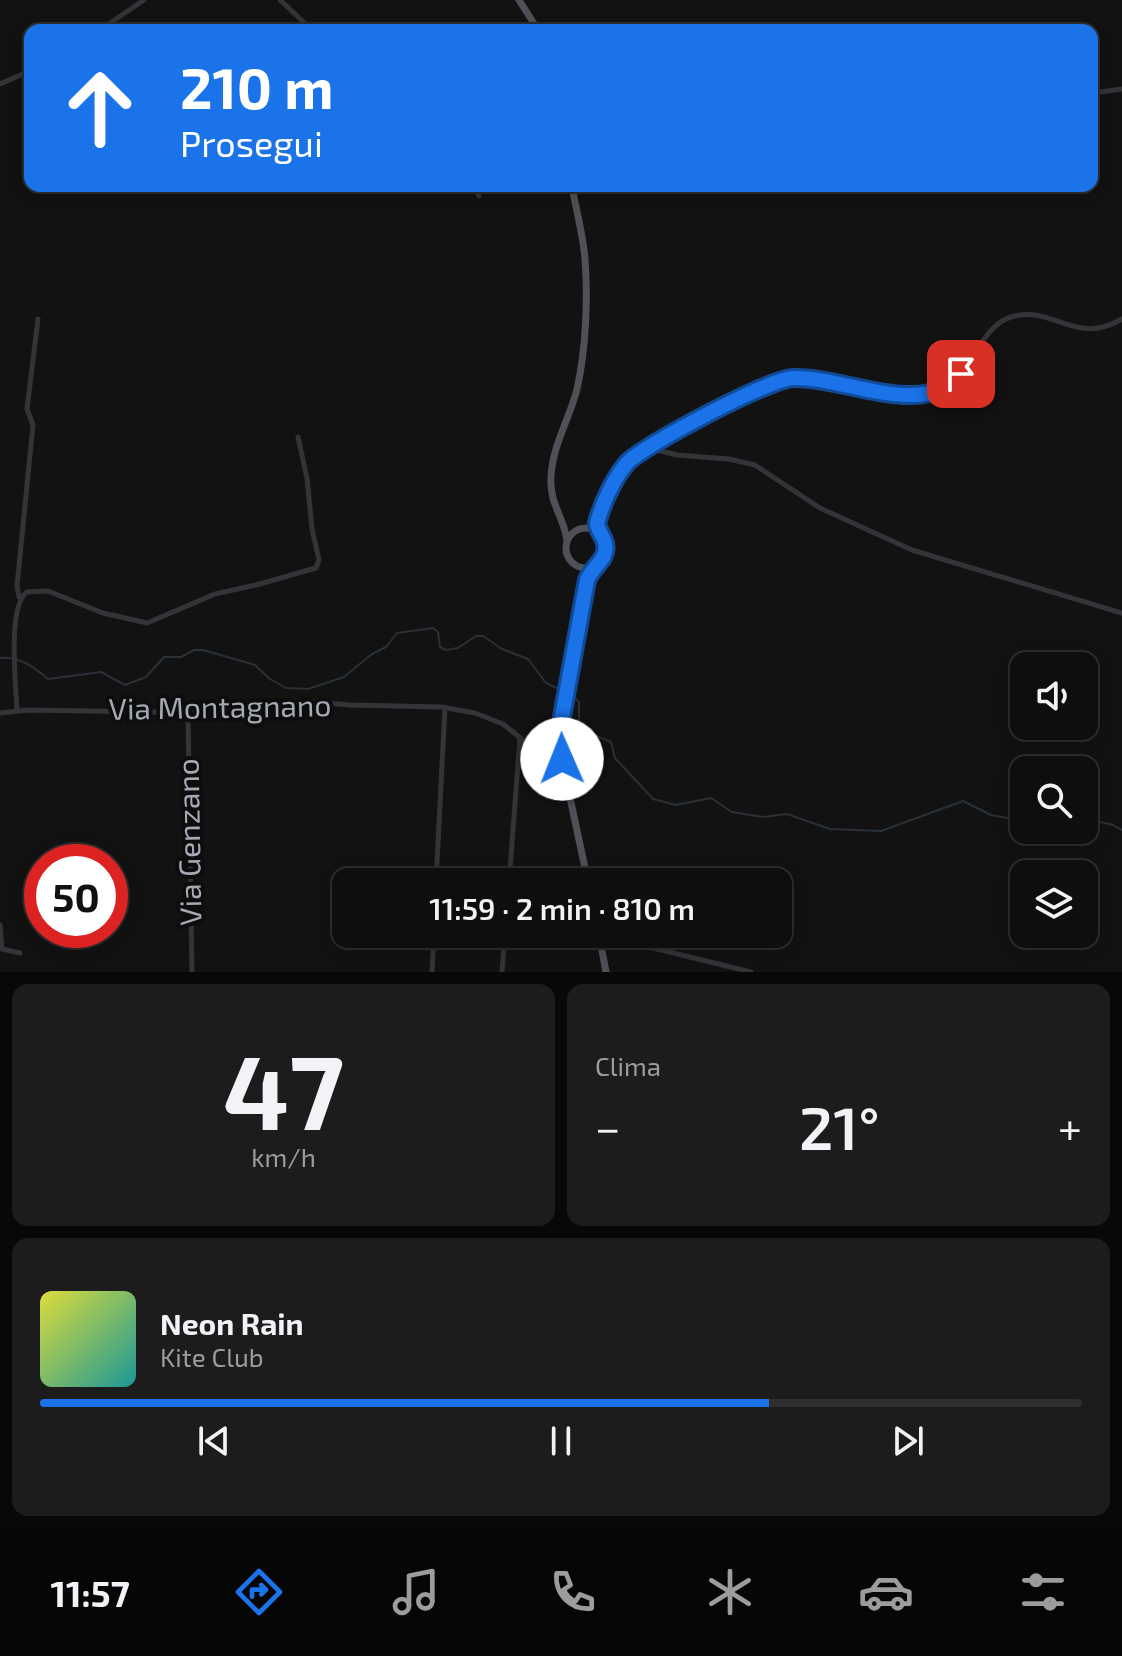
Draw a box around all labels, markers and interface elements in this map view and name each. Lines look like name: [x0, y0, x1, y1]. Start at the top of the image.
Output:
text: 210 m: [180, 53, 334, 120]
icon: ahead: [48, 56, 152, 160]
text: Prosegui: [180, 121, 323, 164]
pin: [927, 340, 995, 408]
icon: arrive: [939, 352, 983, 396]
map controls: [1010, 652, 1098, 948]
button: sound: [1010, 652, 1098, 740]
street label: Via Montagnano: [108, 686, 332, 726]
position arrow: [520, 717, 604, 801]
button: search: [1010, 756, 1098, 844]
street label: Via Genzano: [169, 758, 207, 926]
speed limit sign: 50: [24, 844, 128, 948]
button: layers: [1010, 860, 1098, 948]
text: 11:59 · 2 min · 810 m: [429, 890, 695, 926]
text: 47: [223, 1026, 344, 1151]
text: Clima: [595, 1050, 661, 1081]
text: 21°: [799, 1090, 880, 1162]
text: −: [595, 1100, 621, 1153]
text: +: [1058, 1100, 1082, 1153]
text: km/h: [251, 1141, 316, 1172]
text: Neon Rain: [160, 1305, 304, 1341]
text: Kite Club: [160, 1341, 264, 1372]
icon: previous: [192, 1419, 236, 1463]
icon: pause: [539, 1419, 583, 1463]
icon: next: [886, 1419, 930, 1463]
icon: directions: [231, 1564, 287, 1620]
icon: music: [388, 1564, 444, 1620]
icon: phone: [545, 1564, 601, 1620]
icon: climate: [702, 1564, 758, 1620]
icon: car: [858, 1564, 914, 1620]
icon: filters: [1015, 1564, 1071, 1620]
text: 11:57: [50, 1571, 130, 1614]

